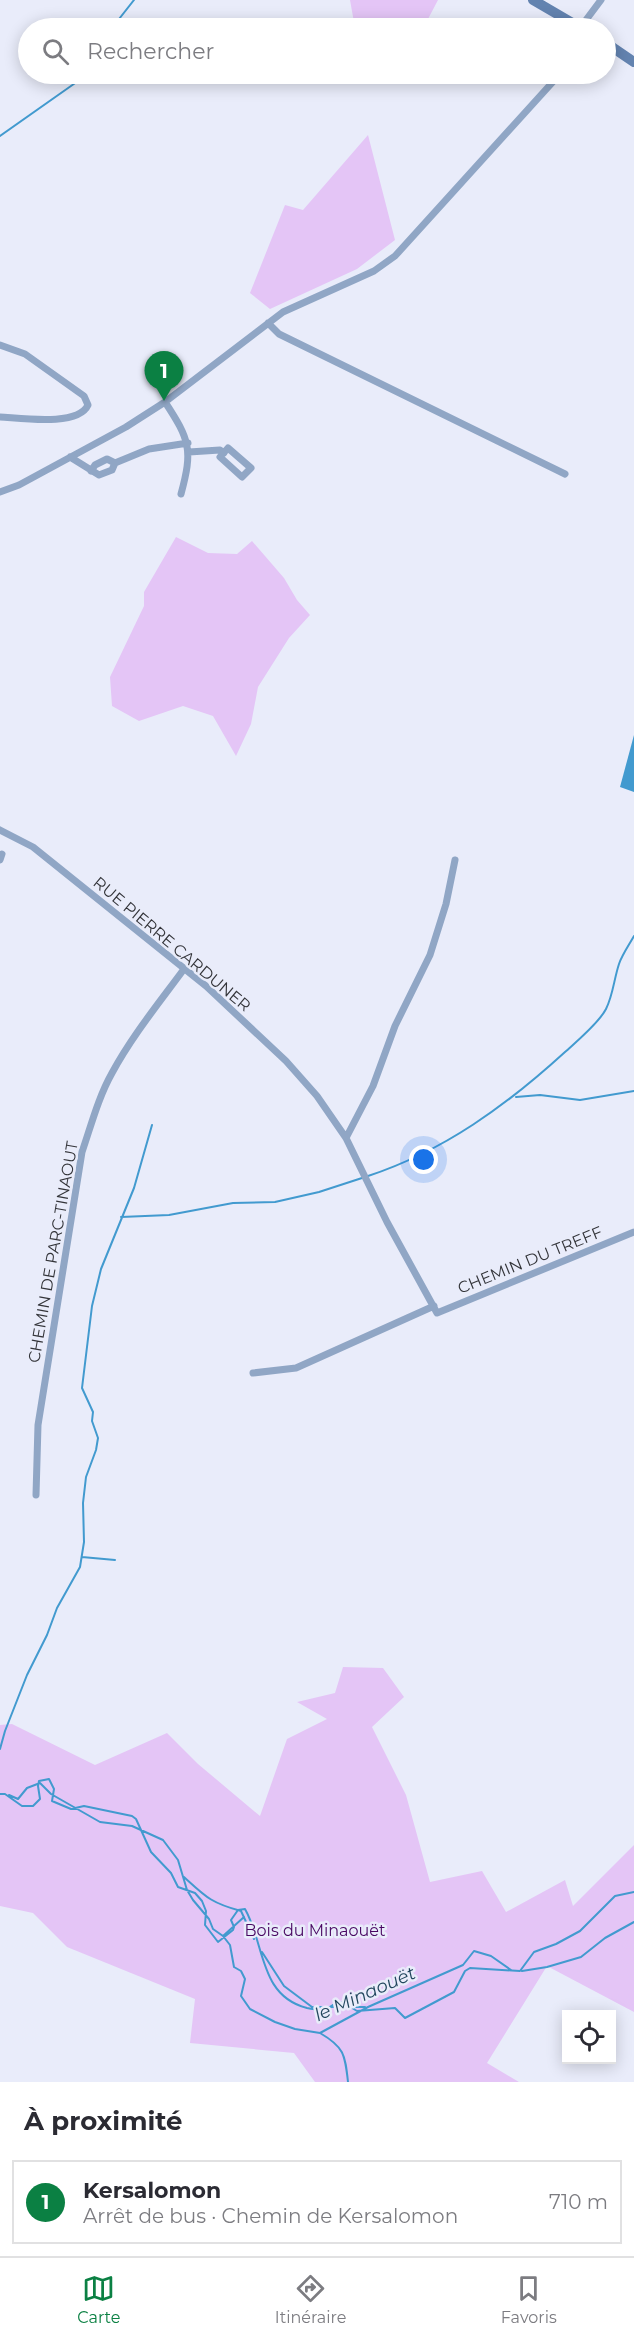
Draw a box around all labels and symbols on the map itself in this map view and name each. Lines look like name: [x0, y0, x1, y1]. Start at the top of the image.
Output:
pin: 1: [144, 352, 184, 401]
street label: RUE PIERRE CARDUNER: [90, 873, 254, 1015]
street label: CHEMIN DE PARC-TINAOUT: [24, 1139, 82, 1364]
your location: [409, 1145, 438, 1174]
street label: CHEMIN DU TREFF: [455, 1222, 605, 1298]
park label: Bois du Minaouët: [245, 1921, 386, 1940]
water label: le Minaouët: [311, 1962, 420, 2026]

